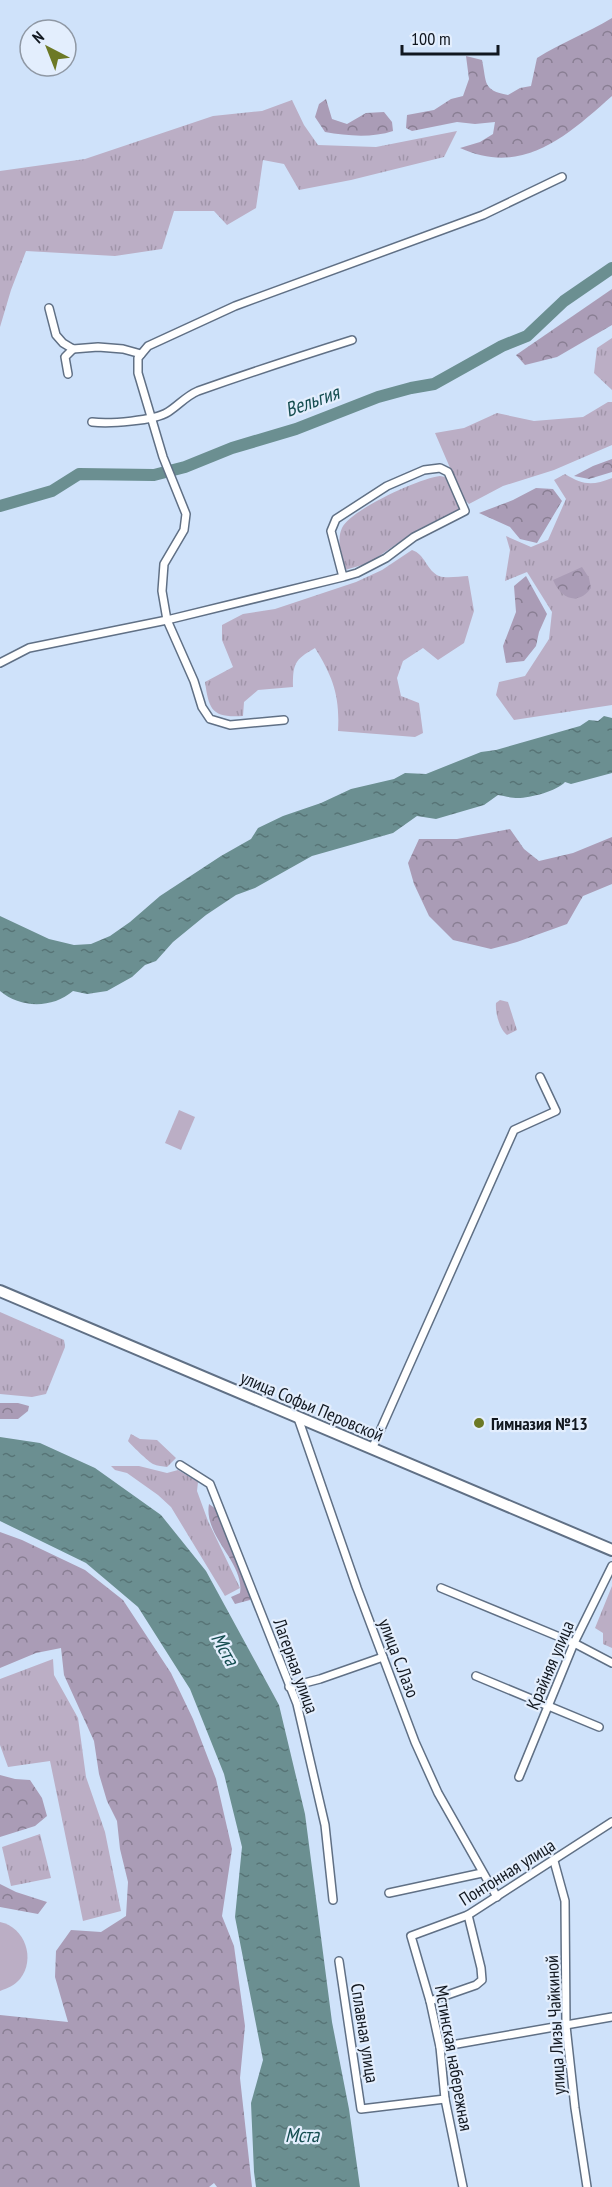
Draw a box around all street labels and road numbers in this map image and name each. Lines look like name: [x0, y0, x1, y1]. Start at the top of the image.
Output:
street label: улица Софьи Перовской: [237, 1365, 387, 1447]
street label: Лагерная улица: [268, 1615, 324, 1717]
street label: улица С.Лазо: [373, 1615, 425, 1701]
street label: Крайняя улица: [521, 1617, 579, 1713]
street label: Понтонная улица: [455, 1833, 559, 1911]
street label: улица Лизы Чайкиной: [540, 1955, 570, 2095]
street label: Сплавная улица: [346, 1982, 384, 2084]
street label: Мстинская набережная: [430, 1983, 478, 2133]

